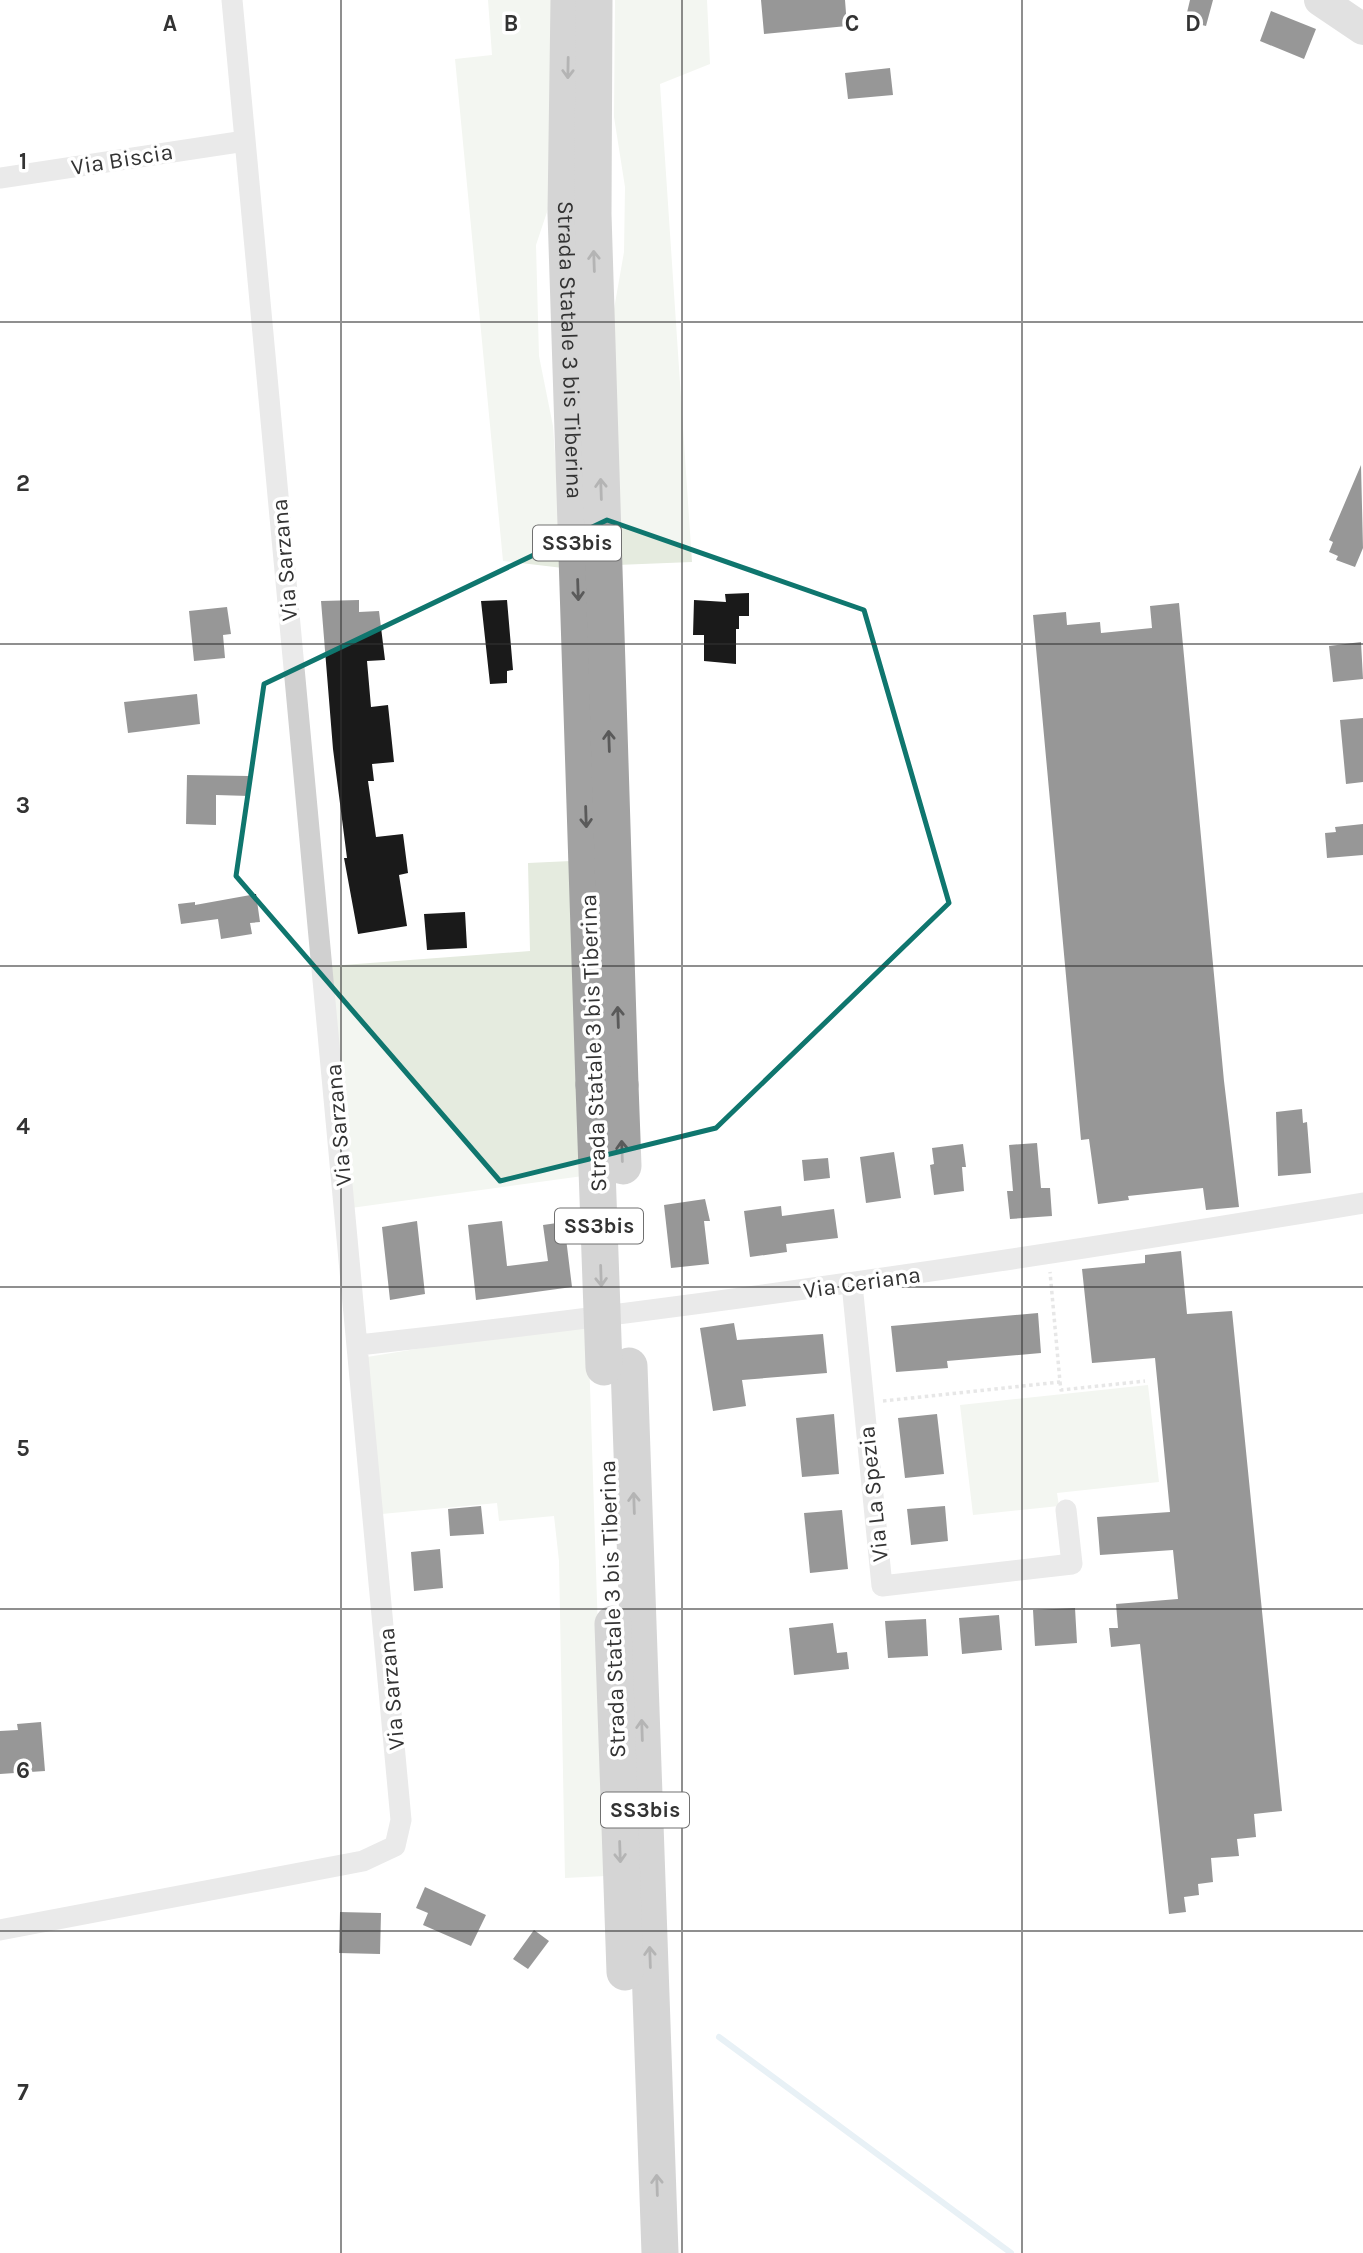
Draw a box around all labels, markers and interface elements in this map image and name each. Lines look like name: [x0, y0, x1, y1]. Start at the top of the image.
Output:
text: A: [163, 10, 177, 37]
text: B: [504, 10, 518, 37]
text: C: [845, 10, 859, 37]
text: D: [1185, 10, 1201, 37]
one-way arrow: [561, 56, 575, 79]
street label: Via Biscia: [69, 138, 175, 181]
text: 1: [19, 148, 27, 175]
street label: Strada Statale 3 bis Tiberina: [552, 201, 588, 499]
one-way arrow: [588, 250, 601, 273]
text: 2: [16, 470, 30, 497]
one-way arrow: [595, 478, 608, 501]
street label: Via Sarzana: [266, 498, 303, 622]
road number: SS3bis: [533, 526, 621, 560]
one-way arrow: [571, 578, 585, 601]
one-way arrow: [603, 729, 616, 752]
text: 3: [16, 792, 30, 819]
one-way arrow: [579, 805, 592, 828]
street label: Strada Statale 3 bis Tiberina: [575, 894, 612, 1192]
one-way arrow: [611, 1006, 625, 1029]
street label: Via Sarzana: [320, 1063, 357, 1187]
text: 4: [16, 1113, 30, 1140]
one-way arrow: [616, 1140, 629, 1163]
road number: SS3bis: [555, 1208, 643, 1244]
street label: Via Ceriana: [802, 1261, 922, 1304]
one-way arrow: [594, 1264, 607, 1287]
street label: Via La Spezia: [853, 1425, 894, 1563]
text: 5: [16, 1435, 30, 1462]
street label: Strada Statale 3 bis Tiberina: [594, 1460, 631, 1758]
one-way arrow: [627, 1491, 640, 1514]
street label: Via Sarzana: [373, 1627, 410, 1751]
one-way arrow: [635, 1719, 649, 1742]
text: 6: [16, 1757, 30, 1784]
road number: SS3bis: [601, 1792, 689, 1828]
one-way arrow: [614, 1840, 627, 1863]
one-way arrow: [643, 1946, 657, 1969]
text: 7: [17, 2079, 29, 2106]
one-way arrow: [651, 2174, 664, 2197]

